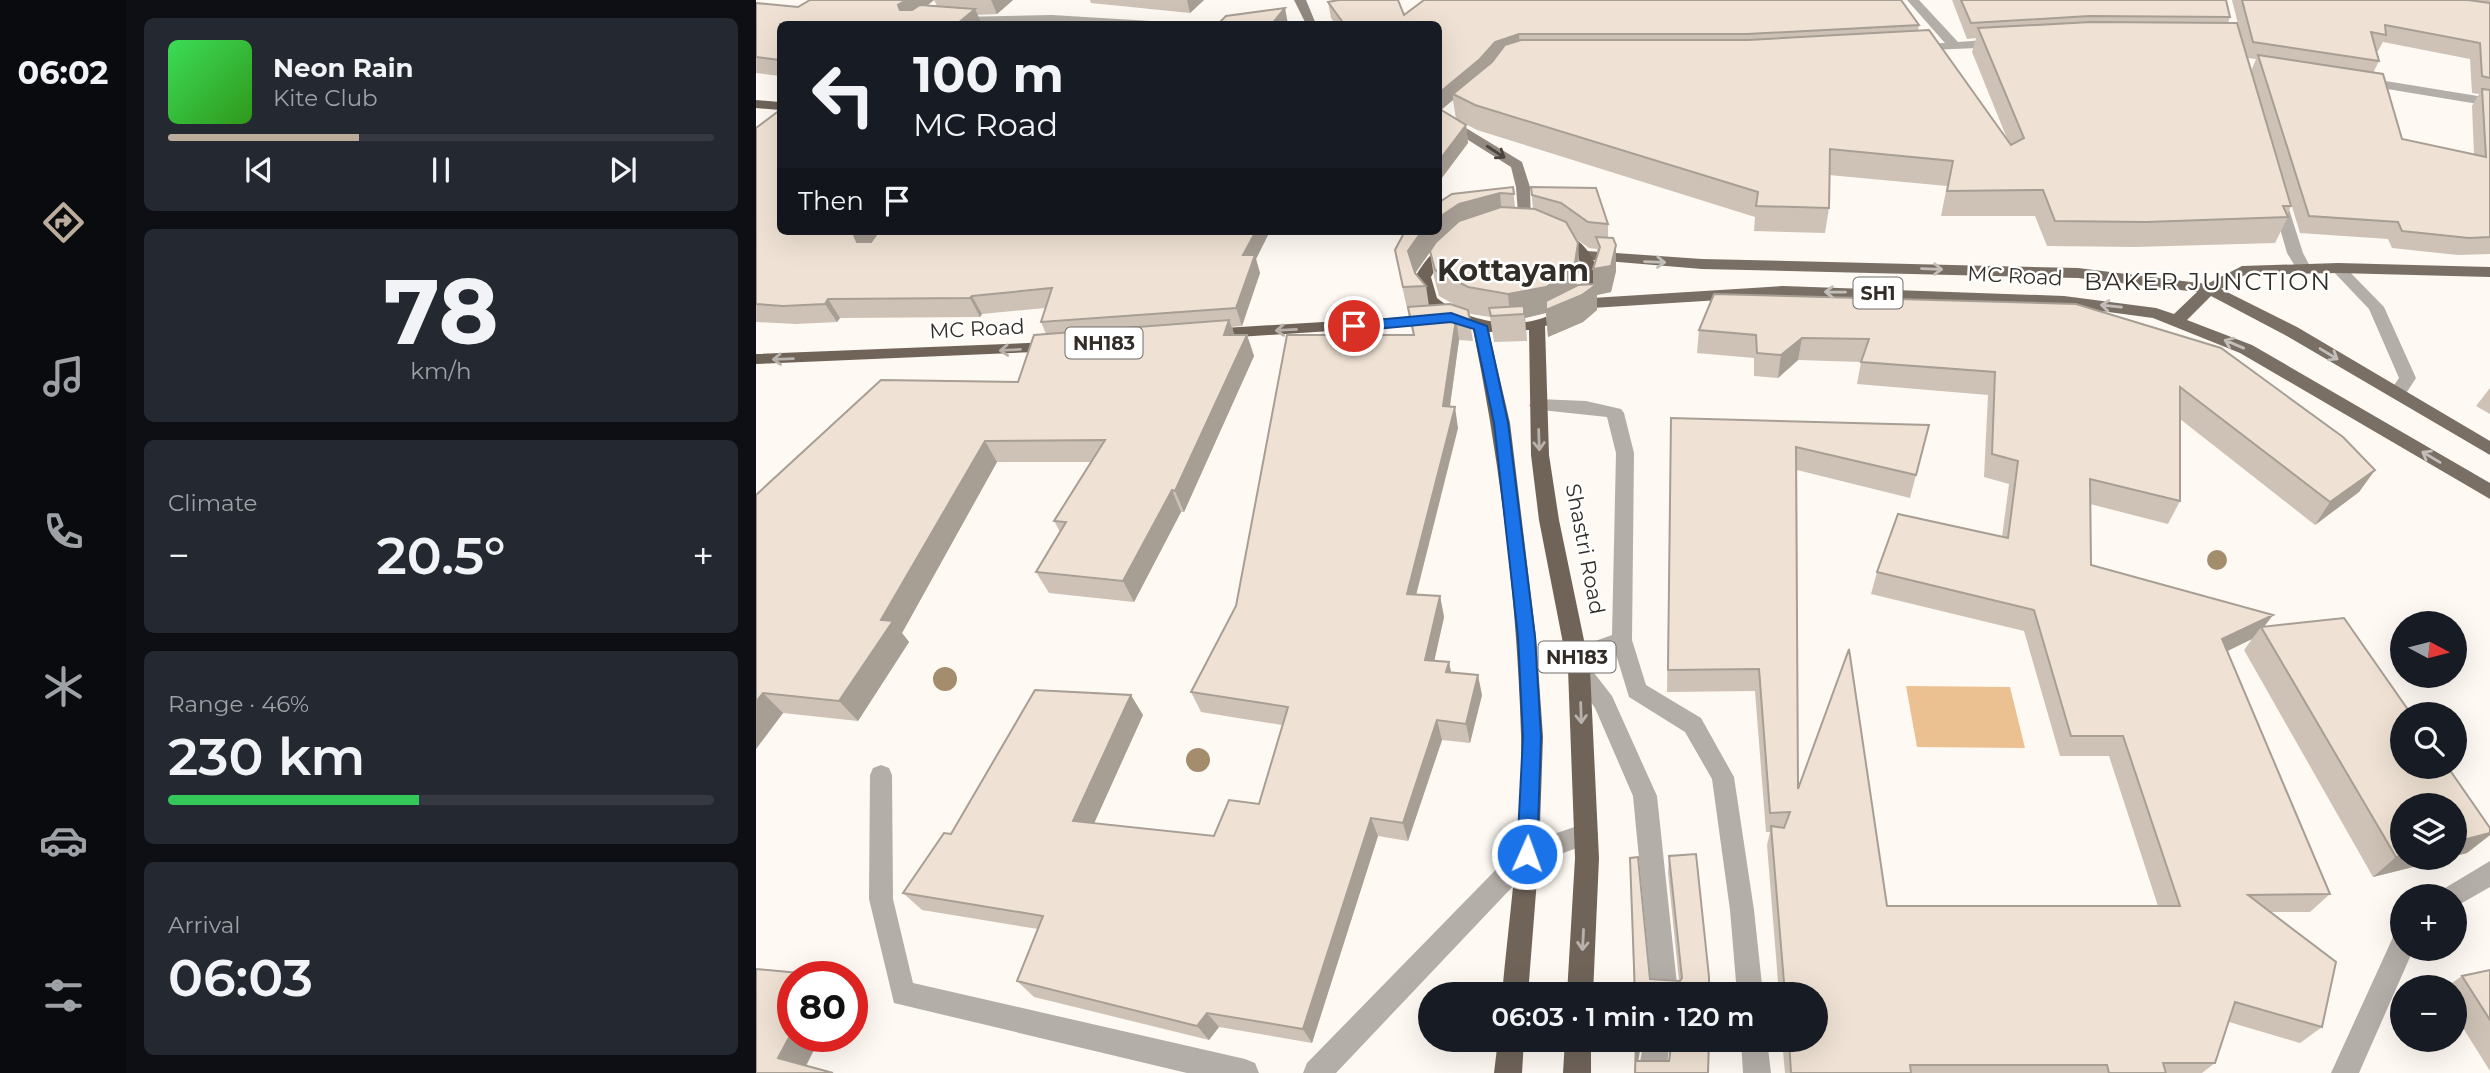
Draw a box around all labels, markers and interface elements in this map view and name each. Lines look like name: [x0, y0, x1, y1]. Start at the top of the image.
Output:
text: 100 m: [913, 45, 1064, 104]
icon: left: [798, 49, 889, 140]
text: Neon Rain: [273, 52, 414, 84]
text: 06:02: [18, 53, 108, 92]
text: Kite Club: [273, 84, 378, 112]
text: MC Road: [913, 105, 1058, 144]
one-way arrow: [1486, 144, 1505, 159]
icon: previous: [240, 151, 278, 189]
icon: pause: [422, 151, 460, 189]
icon: next: [604, 151, 642, 189]
icon: arrive: [878, 182, 916, 220]
text: Then: [798, 185, 864, 217]
icon: directions: [39, 198, 88, 247]
district label: Kottayam: [1437, 252, 1589, 289]
one-way arrow: [1643, 255, 1666, 268]
text: 78: [384, 256, 498, 367]
street label: MC Road: [1967, 261, 2063, 290]
one-way arrow: [1920, 262, 1943, 275]
district label: BAKER JUNCTION: [2084, 267, 2332, 296]
road number: SH1: [1854, 278, 1902, 308]
one-way arrow: [1824, 285, 1847, 299]
pin: [1324, 296, 1384, 356]
one-way arrow: [2100, 299, 2123, 312]
icon: arrive: [1335, 307, 1373, 345]
street label: MC Road: [929, 314, 1025, 343]
one-way arrow: [1275, 324, 1297, 337]
road number: NH183: [1066, 328, 1142, 358]
one-way arrow: [2224, 336, 2246, 349]
one-way arrow: [999, 344, 1022, 357]
one-way arrow: [2318, 347, 2338, 361]
icon: music: [39, 352, 88, 401]
one-way arrow: [771, 352, 794, 366]
text: km/h: [410, 357, 472, 385]
one-way arrow: [1533, 429, 1546, 452]
one-way arrow: [2422, 450, 2442, 464]
street label: Shastri Road: [1561, 481, 1610, 616]
text: Climate: [168, 489, 257, 517]
icon: phone: [39, 507, 88, 556]
text: 20.5°: [377, 524, 505, 587]
text: −: [168, 532, 190, 579]
text: +: [692, 532, 714, 579]
north arrow: [2390, 611, 2468, 688]
map controls: [2390, 611, 2467, 1052]
road number: NH183: [1538, 642, 1616, 672]
icon: climate: [39, 662, 88, 711]
text: Range · 46%: [168, 690, 309, 718]
one-way arrow: [1574, 701, 1587, 724]
button: search: [2390, 702, 2467, 779]
text: 230 km: [168, 725, 365, 788]
button: layers: [2390, 793, 2467, 870]
icon: car: [39, 816, 88, 865]
position arrow: [1490, 817, 1564, 891]
button: +: [2390, 884, 2467, 961]
text: Arrival: [168, 911, 241, 939]
one-way arrow: [1576, 929, 1589, 952]
text: 06:03: [168, 946, 313, 1009]
speed limit sign: 80: [777, 961, 868, 1052]
icon: filters: [39, 971, 88, 1020]
button: −: [2390, 975, 2467, 1052]
text: 06:03 · 1 min · 120 m: [1492, 1001, 1754, 1033]

